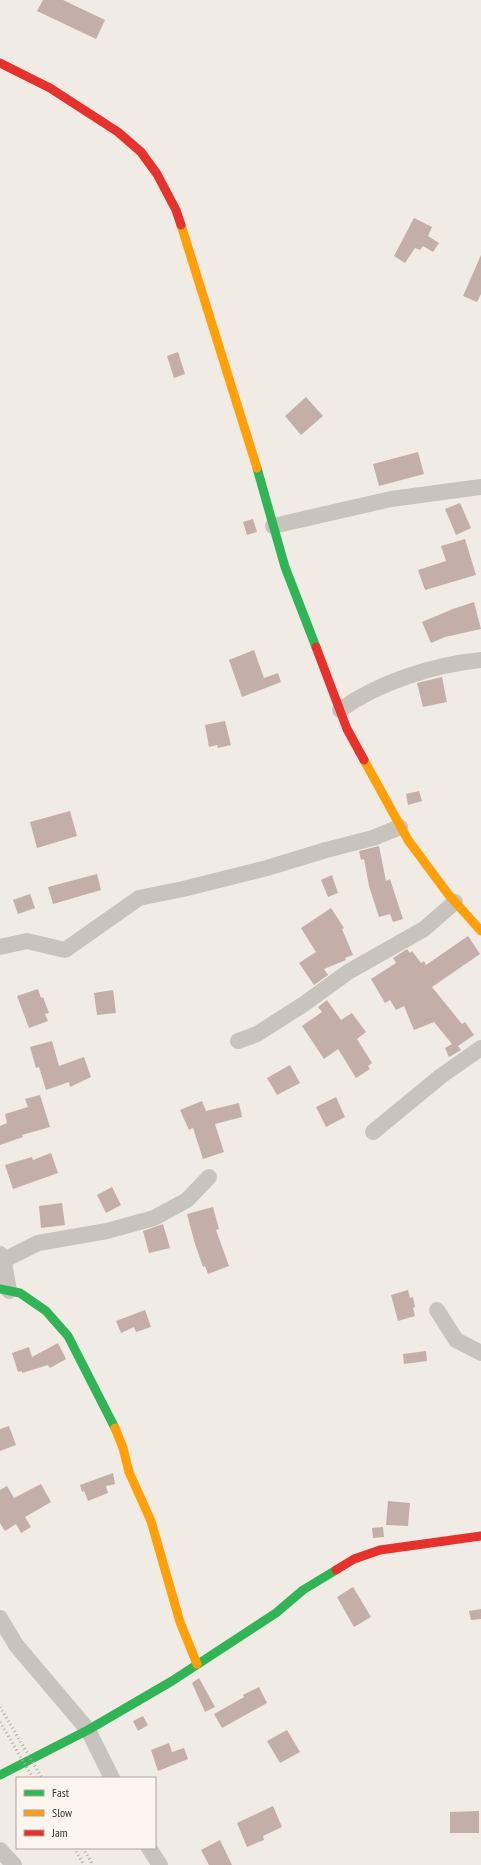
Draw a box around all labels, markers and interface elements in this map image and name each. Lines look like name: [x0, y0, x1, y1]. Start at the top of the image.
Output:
legend: [16, 1777, 156, 1849]
text: Fast: [52, 1785, 70, 1800]
text: Slow: [52, 1805, 73, 1820]
text: Jam: [51, 1825, 68, 1840]

